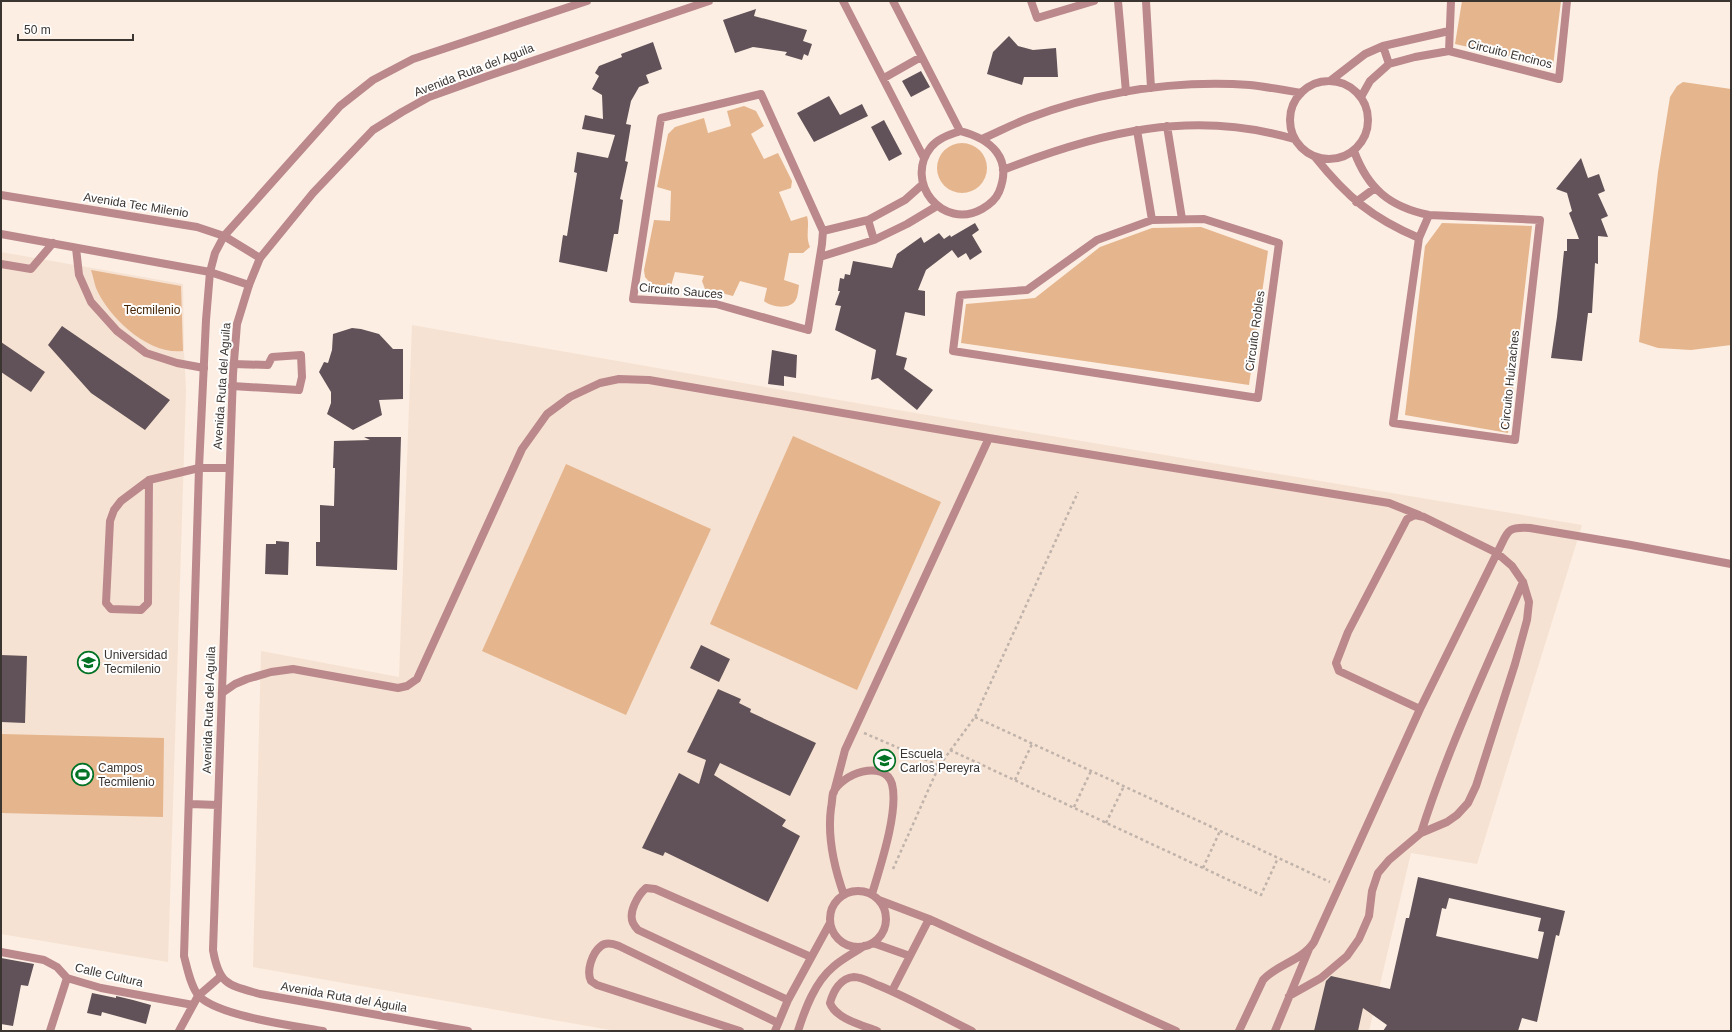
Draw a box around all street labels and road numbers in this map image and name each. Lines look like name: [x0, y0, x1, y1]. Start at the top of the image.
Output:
street label: Circuito Encinos: [1466, 37, 1554, 71]
street label: Avenida Ruta del Aguila: [412, 41, 536, 99]
street label: Avenida Tec Milenio: [82, 190, 190, 220]
street label: Circuito Sauces: [639, 280, 723, 302]
street label: Circuito Robles: [1242, 290, 1268, 372]
street label: Avenida Ruta del Aguila: [211, 322, 233, 450]
street label: Circuito Huizaches: [1498, 330, 1522, 430]
street label: Avenida Ruta del Aguila: [200, 646, 218, 774]
street label: Calle Cultura: [74, 960, 145, 990]
street label: Avenida Ruta del Águila: [280, 978, 409, 1015]

